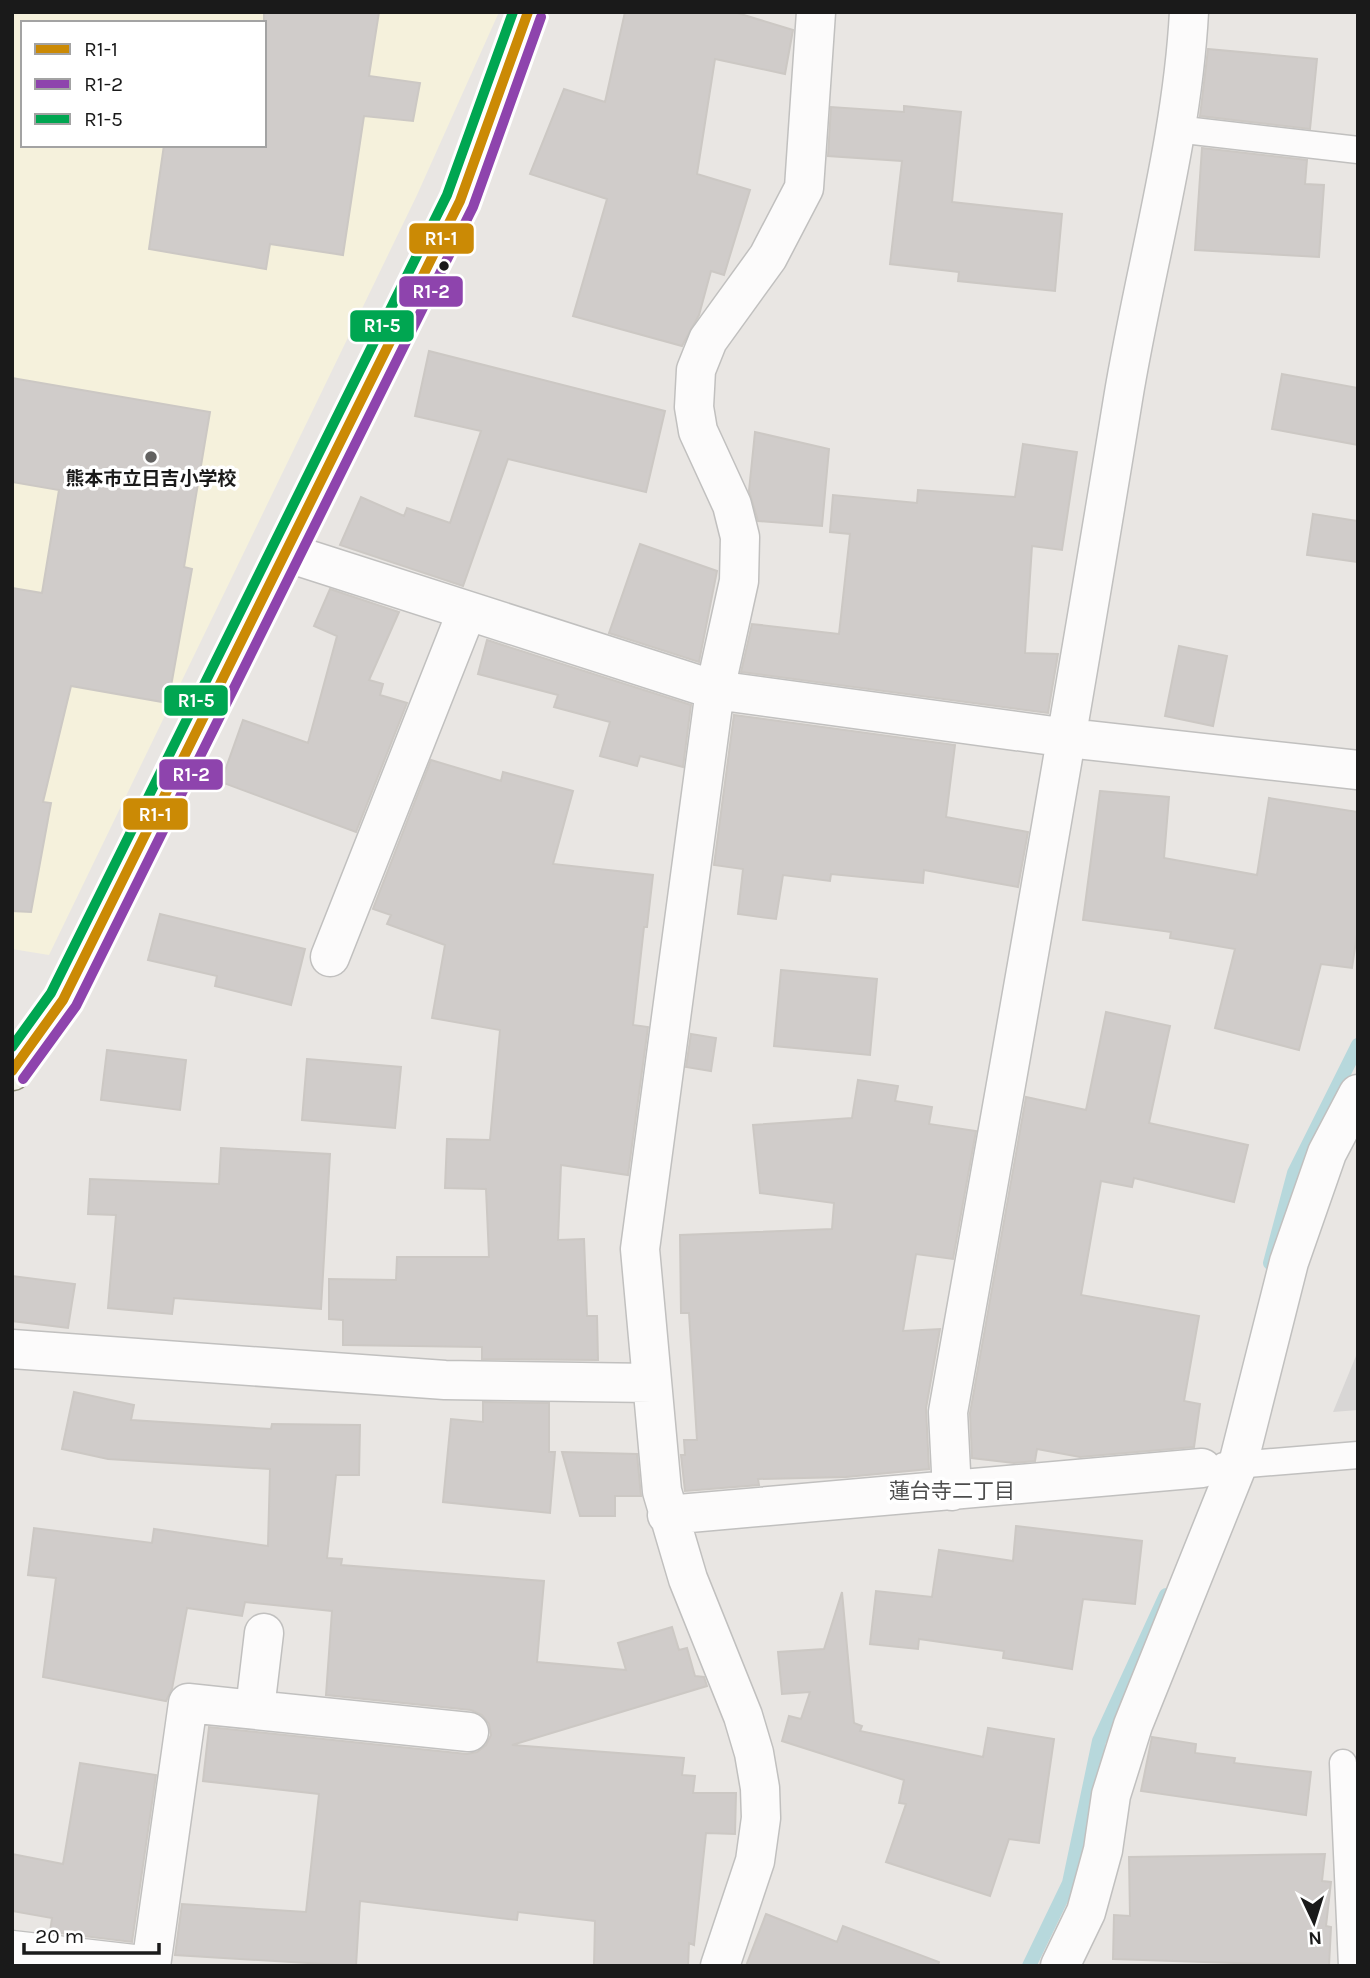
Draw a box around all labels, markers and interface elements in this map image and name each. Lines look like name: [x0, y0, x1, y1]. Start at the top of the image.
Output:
legend: [21, 21, 266, 147]
text: R1-1: [84, 37, 118, 61]
text: R1-2: [84, 72, 123, 96]
text: R1-5: [84, 107, 123, 131]
line badge: R1-1: [408, 222, 475, 255]
text: R1-1: [425, 228, 457, 250]
unlabelled marker: [437, 259, 451, 273]
line badge: R1-2: [398, 275, 464, 308]
text: R1-2: [412, 281, 450, 303]
line badge: R1-5: [349, 309, 415, 343]
text: R1-5: [363, 315, 401, 337]
marker: 熊本市立日吉小学校: [143, 449, 159, 465]
place label: 熊本市立日吉小学校: [65, 468, 237, 490]
line badge: R1-5: [163, 684, 229, 717]
text: R1-5: [177, 690, 215, 712]
line badge: R1-2: [158, 758, 224, 791]
text: R1-2: [172, 764, 210, 786]
line badge: R1-1: [122, 797, 189, 831]
text: R1-1: [139, 804, 171, 826]
district label: 蓮台寺二丁目: [889, 1479, 1015, 1503]
north arrow: [1279, 1887, 1349, 1957]
scale bar: [24, 1912, 159, 1956]
text: 20 m: [35, 1924, 84, 1948]
text: N: [1308, 1927, 1323, 1949]

